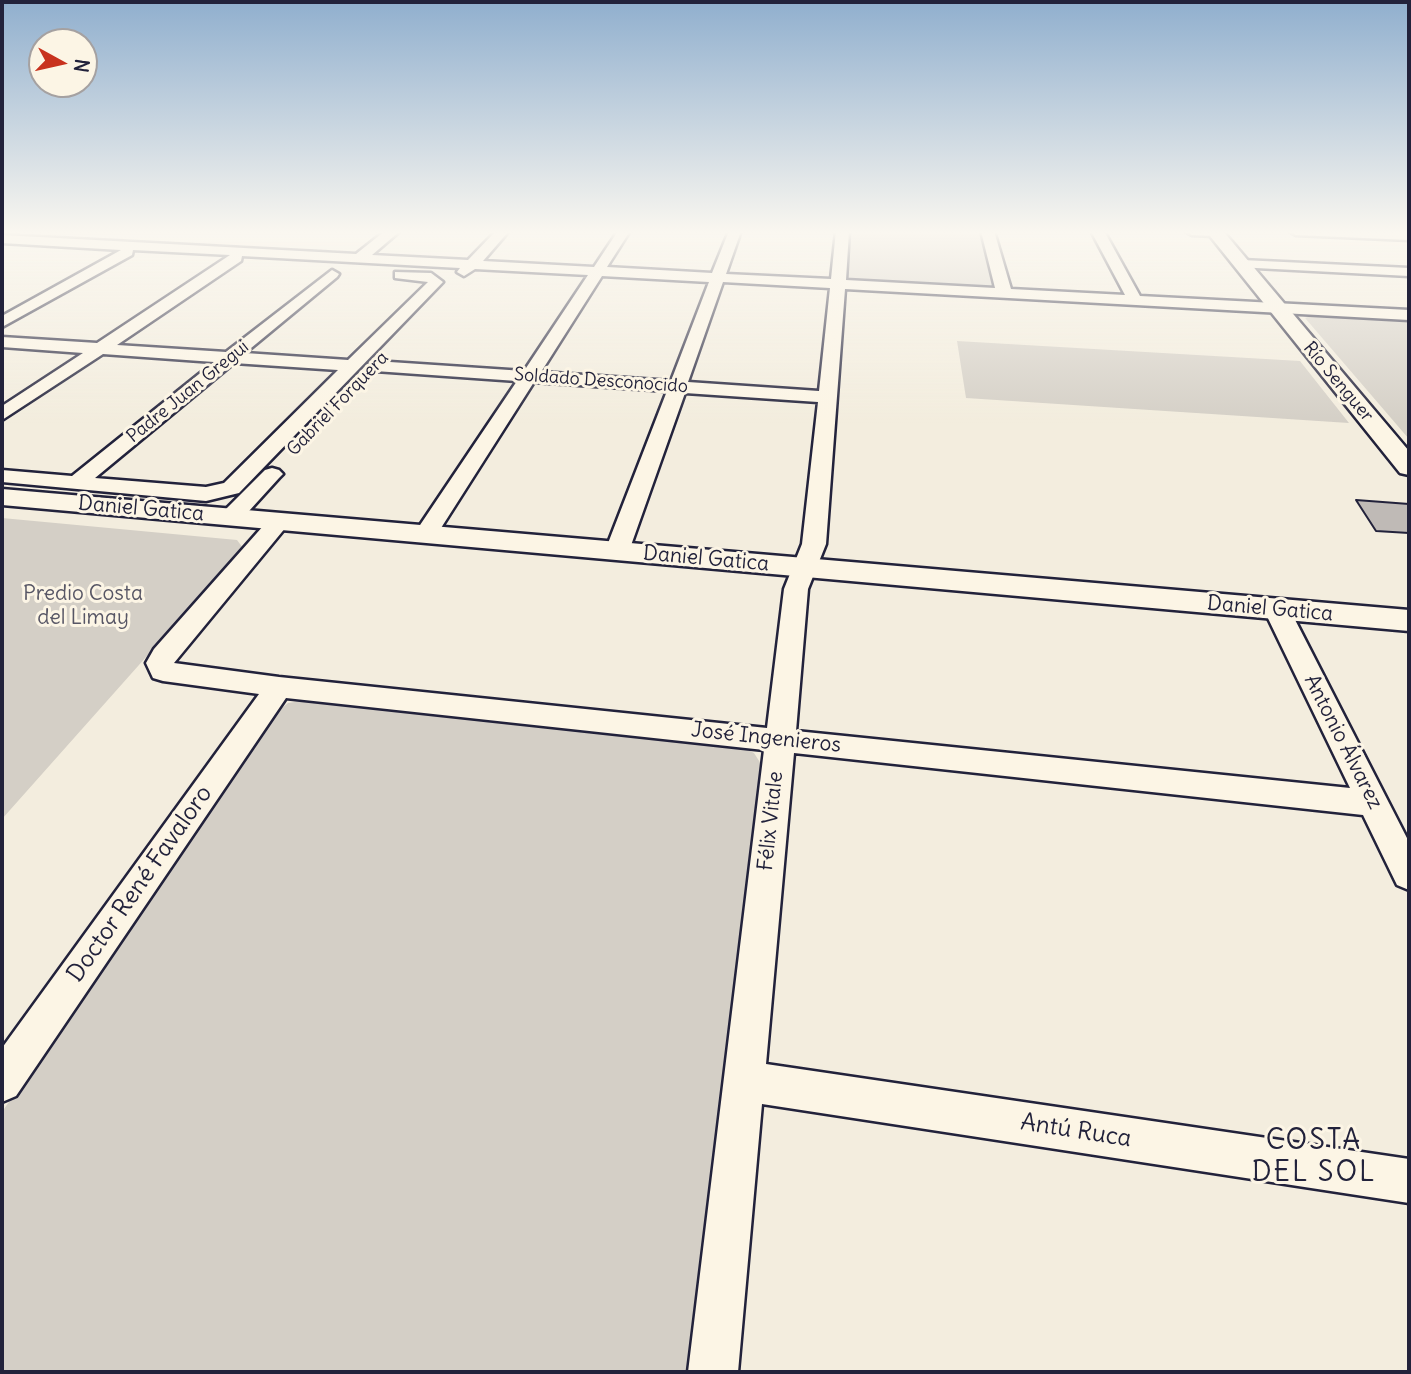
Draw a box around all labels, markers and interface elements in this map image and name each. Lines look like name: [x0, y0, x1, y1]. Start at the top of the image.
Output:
north arrow: [28, 28, 98, 98]
text: N: [69, 57, 95, 74]
street label: Padre Juan Gregui: [123, 336, 253, 448]
street label: Río Senguer: [1298, 338, 1378, 426]
street label: Gabriel Forquera: [283, 347, 393, 461]
street label: Soldado Desconocido: [513, 364, 689, 398]
street label: Daniel Gatica: [77, 491, 205, 527]
street label: Daniel Gatica: [642, 541, 770, 577]
park label: Predio Costa del Limay: [23, 581, 143, 631]
street label: Daniel Gatica: [1206, 591, 1334, 627]
street label: Antonio Álvarez: [1298, 671, 1388, 813]
street label: José Ingenieros: [690, 718, 842, 758]
street label: Félix Vitale: [753, 770, 789, 872]
street label: Doctor René Favaloro: [61, 780, 219, 988]
street label: Antú Ruca: [1019, 1108, 1133, 1154]
district label: COSTA DEL SOL: [1253, 1124, 1375, 1190]

